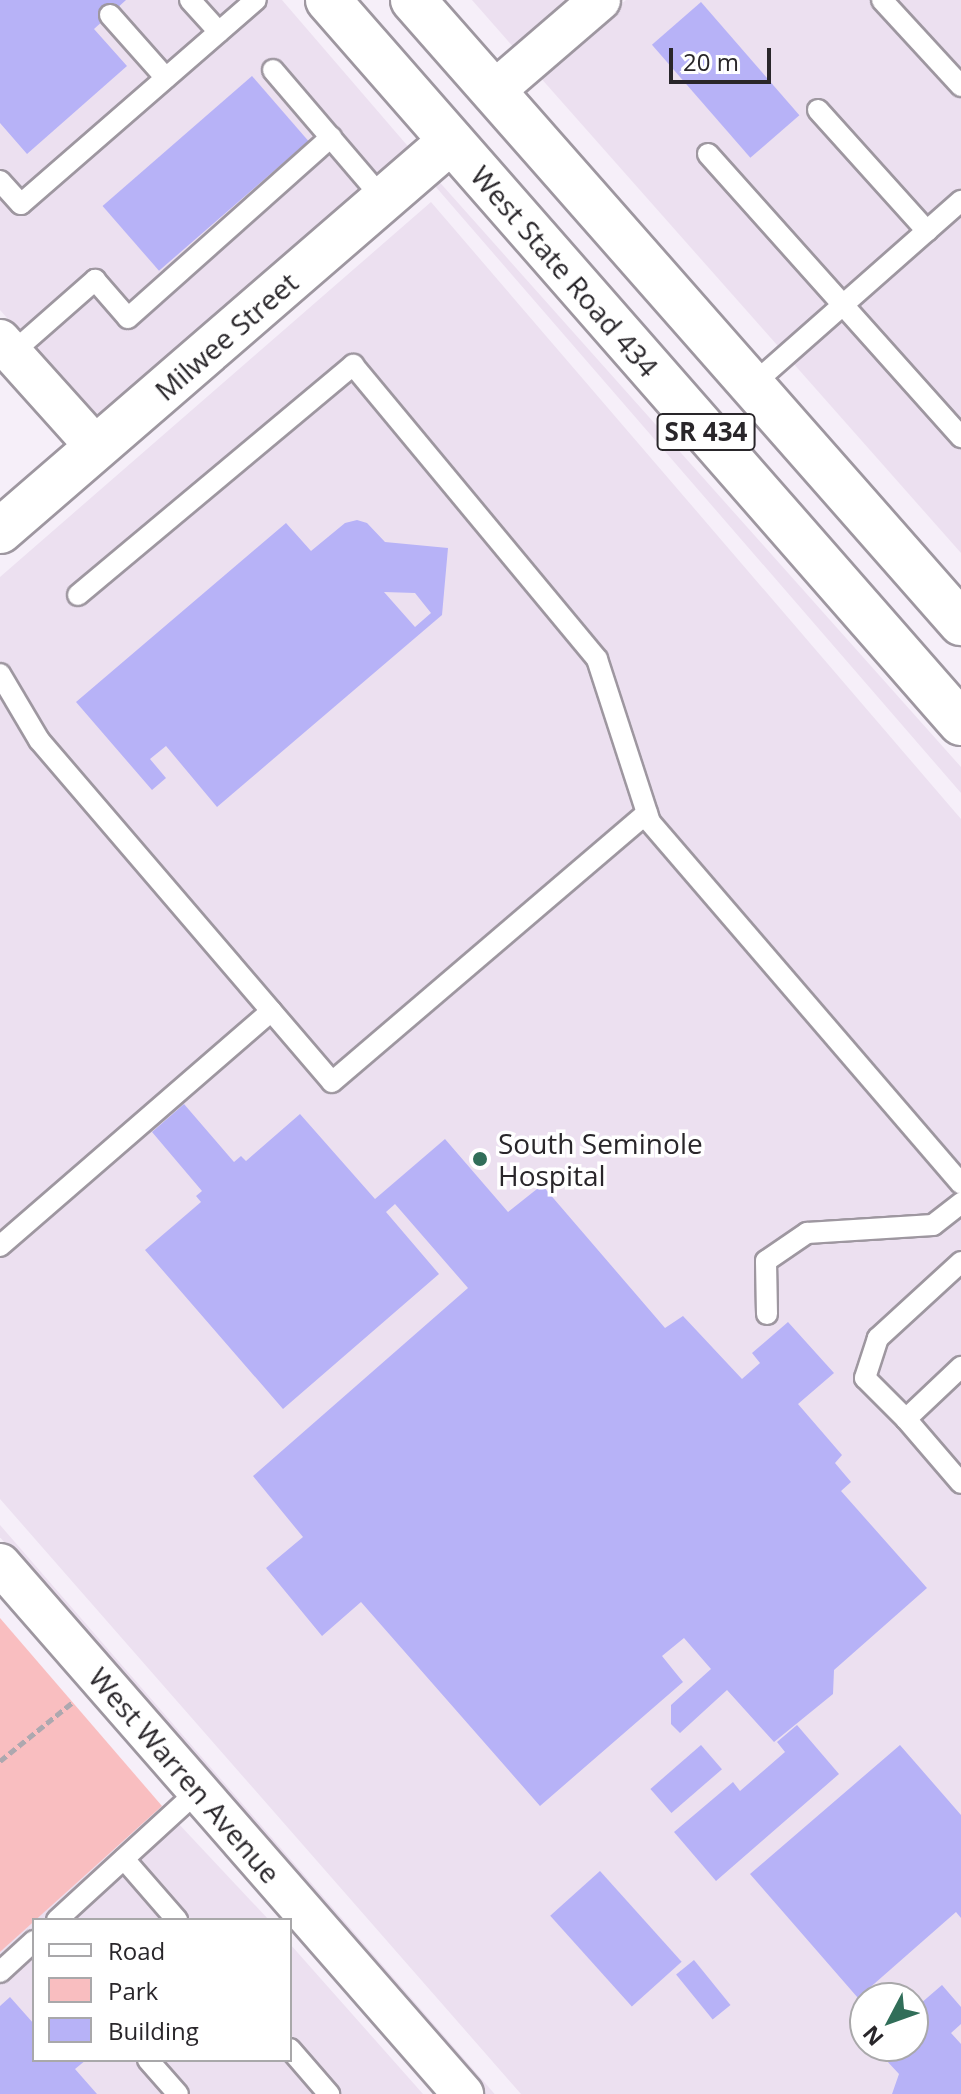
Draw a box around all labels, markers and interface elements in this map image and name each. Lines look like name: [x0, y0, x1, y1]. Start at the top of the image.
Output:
scale bar: [673, 32, 775, 82]
text: 20 m: [683, 45, 739, 78]
street label: West State Road 434: [464, 159, 666, 383]
street label: Milwee Street: [148, 265, 304, 407]
road number: SR 434: [656, 410, 756, 454]
place label: South Seminole Hospital: [498, 1126, 703, 1192]
marker: South Seminole Hospital: [469, 1148, 491, 1170]
street label: West Warren Avenue: [82, 1661, 288, 1889]
legend: [32, 1918, 292, 2062]
text: Road: [108, 1934, 165, 1967]
text: Park: [108, 1974, 158, 2007]
north arrow: [849, 1982, 929, 2062]
text: Building: [108, 2014, 199, 2047]
text: N: [855, 2020, 890, 2053]

